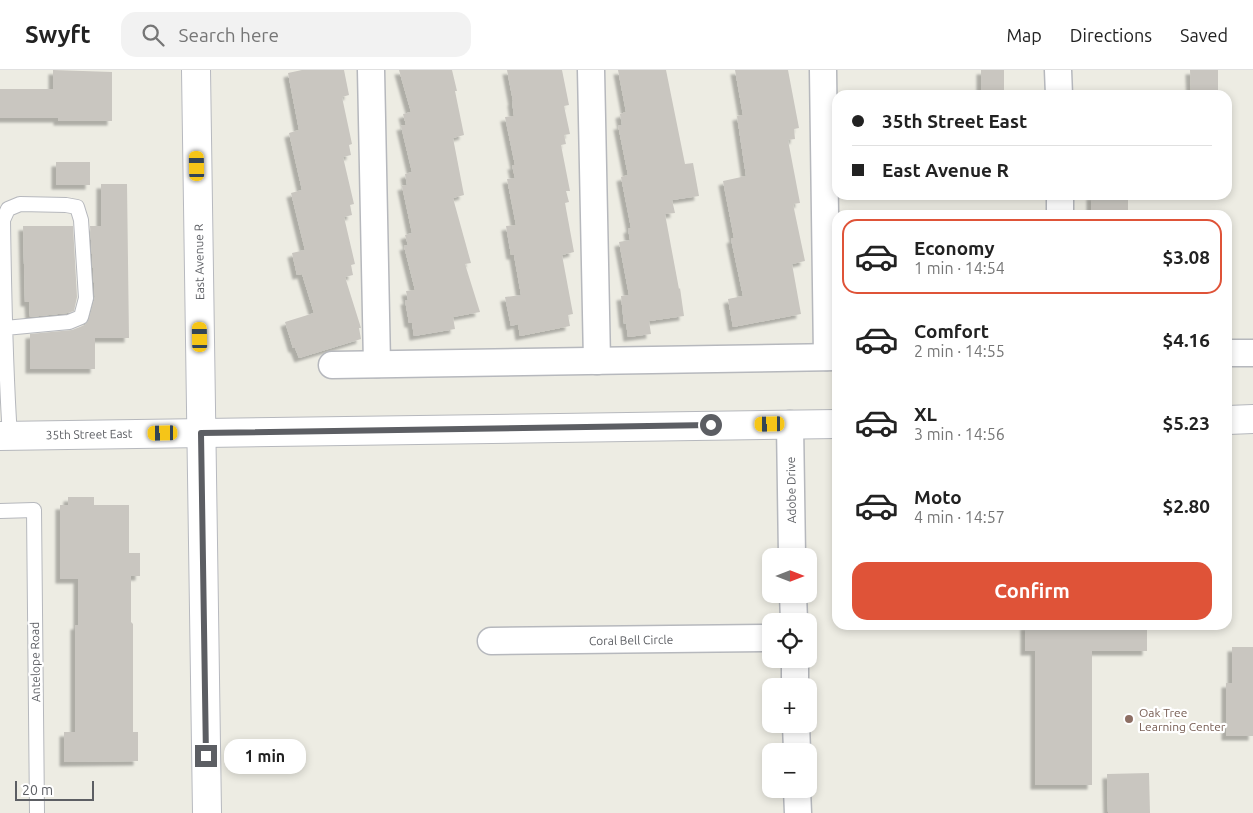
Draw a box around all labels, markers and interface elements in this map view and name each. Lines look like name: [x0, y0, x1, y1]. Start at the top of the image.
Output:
search box: [121, 12, 471, 57]
text: Swyft: [25, 21, 91, 48]
icon: search: [139, 21, 167, 49]
text: Search here: [179, 24, 279, 46]
text: Map: [1006, 25, 1042, 45]
text: Directions: [1070, 25, 1152, 45]
text: Saved: [1180, 25, 1228, 45]
text: 35th Street East: [882, 110, 1027, 132]
car: [189, 151, 204, 181]
text: East Avenue R: [882, 159, 1009, 181]
street label: East Avenue R: [192, 223, 206, 300]
icon: car: [854, 234, 899, 279]
text: Economy: [914, 237, 995, 259]
text: $3.08: [1162, 246, 1210, 268]
text: 1 min · 14:54: [914, 259, 1005, 277]
icon: car: [854, 317, 899, 362]
text: Comfort: [914, 320, 989, 342]
car: [192, 322, 207, 352]
text: $4.16: [1162, 329, 1210, 351]
text: 2 min · 14:55: [914, 342, 1005, 360]
icon: car: [854, 400, 899, 445]
text: XL: [914, 403, 937, 425]
text: $5.23: [1162, 412, 1210, 434]
route start: [700, 414, 722, 436]
car: [754, 416, 785, 432]
car: [147, 425, 178, 441]
text: 3 min · 14:56: [914, 425, 1005, 443]
street label: 35th Street East: [45, 427, 133, 441]
street label: Adobe Drive: [784, 457, 798, 523]
icon: car: [854, 483, 899, 528]
text: Moto: [914, 486, 962, 508]
text: $2.80: [1162, 495, 1210, 517]
text: 4 min · 14:57: [914, 508, 1005, 526]
north arrow: [762, 548, 818, 602]
map controls: [762, 548, 817, 798]
button: Confirm: [852, 562, 1212, 620]
button: locate: [762, 613, 817, 668]
street label: Antelope Road: [28, 622, 42, 702]
street label: Coral Bell Circle: [589, 633, 673, 647]
button: +: [762, 678, 817, 733]
place label: Oak Tree Learning Center: [1139, 706, 1226, 733]
marker: Oak Tree Learning Center: [1123, 713, 1135, 725]
callout: 1 min: [224, 738, 306, 774]
button: −: [762, 743, 817, 798]
route end: [195, 745, 217, 767]
text: 1 min: [245, 747, 285, 765]
scale bar: [15, 778, 94, 801]
text: 20 m: [22, 782, 53, 798]

